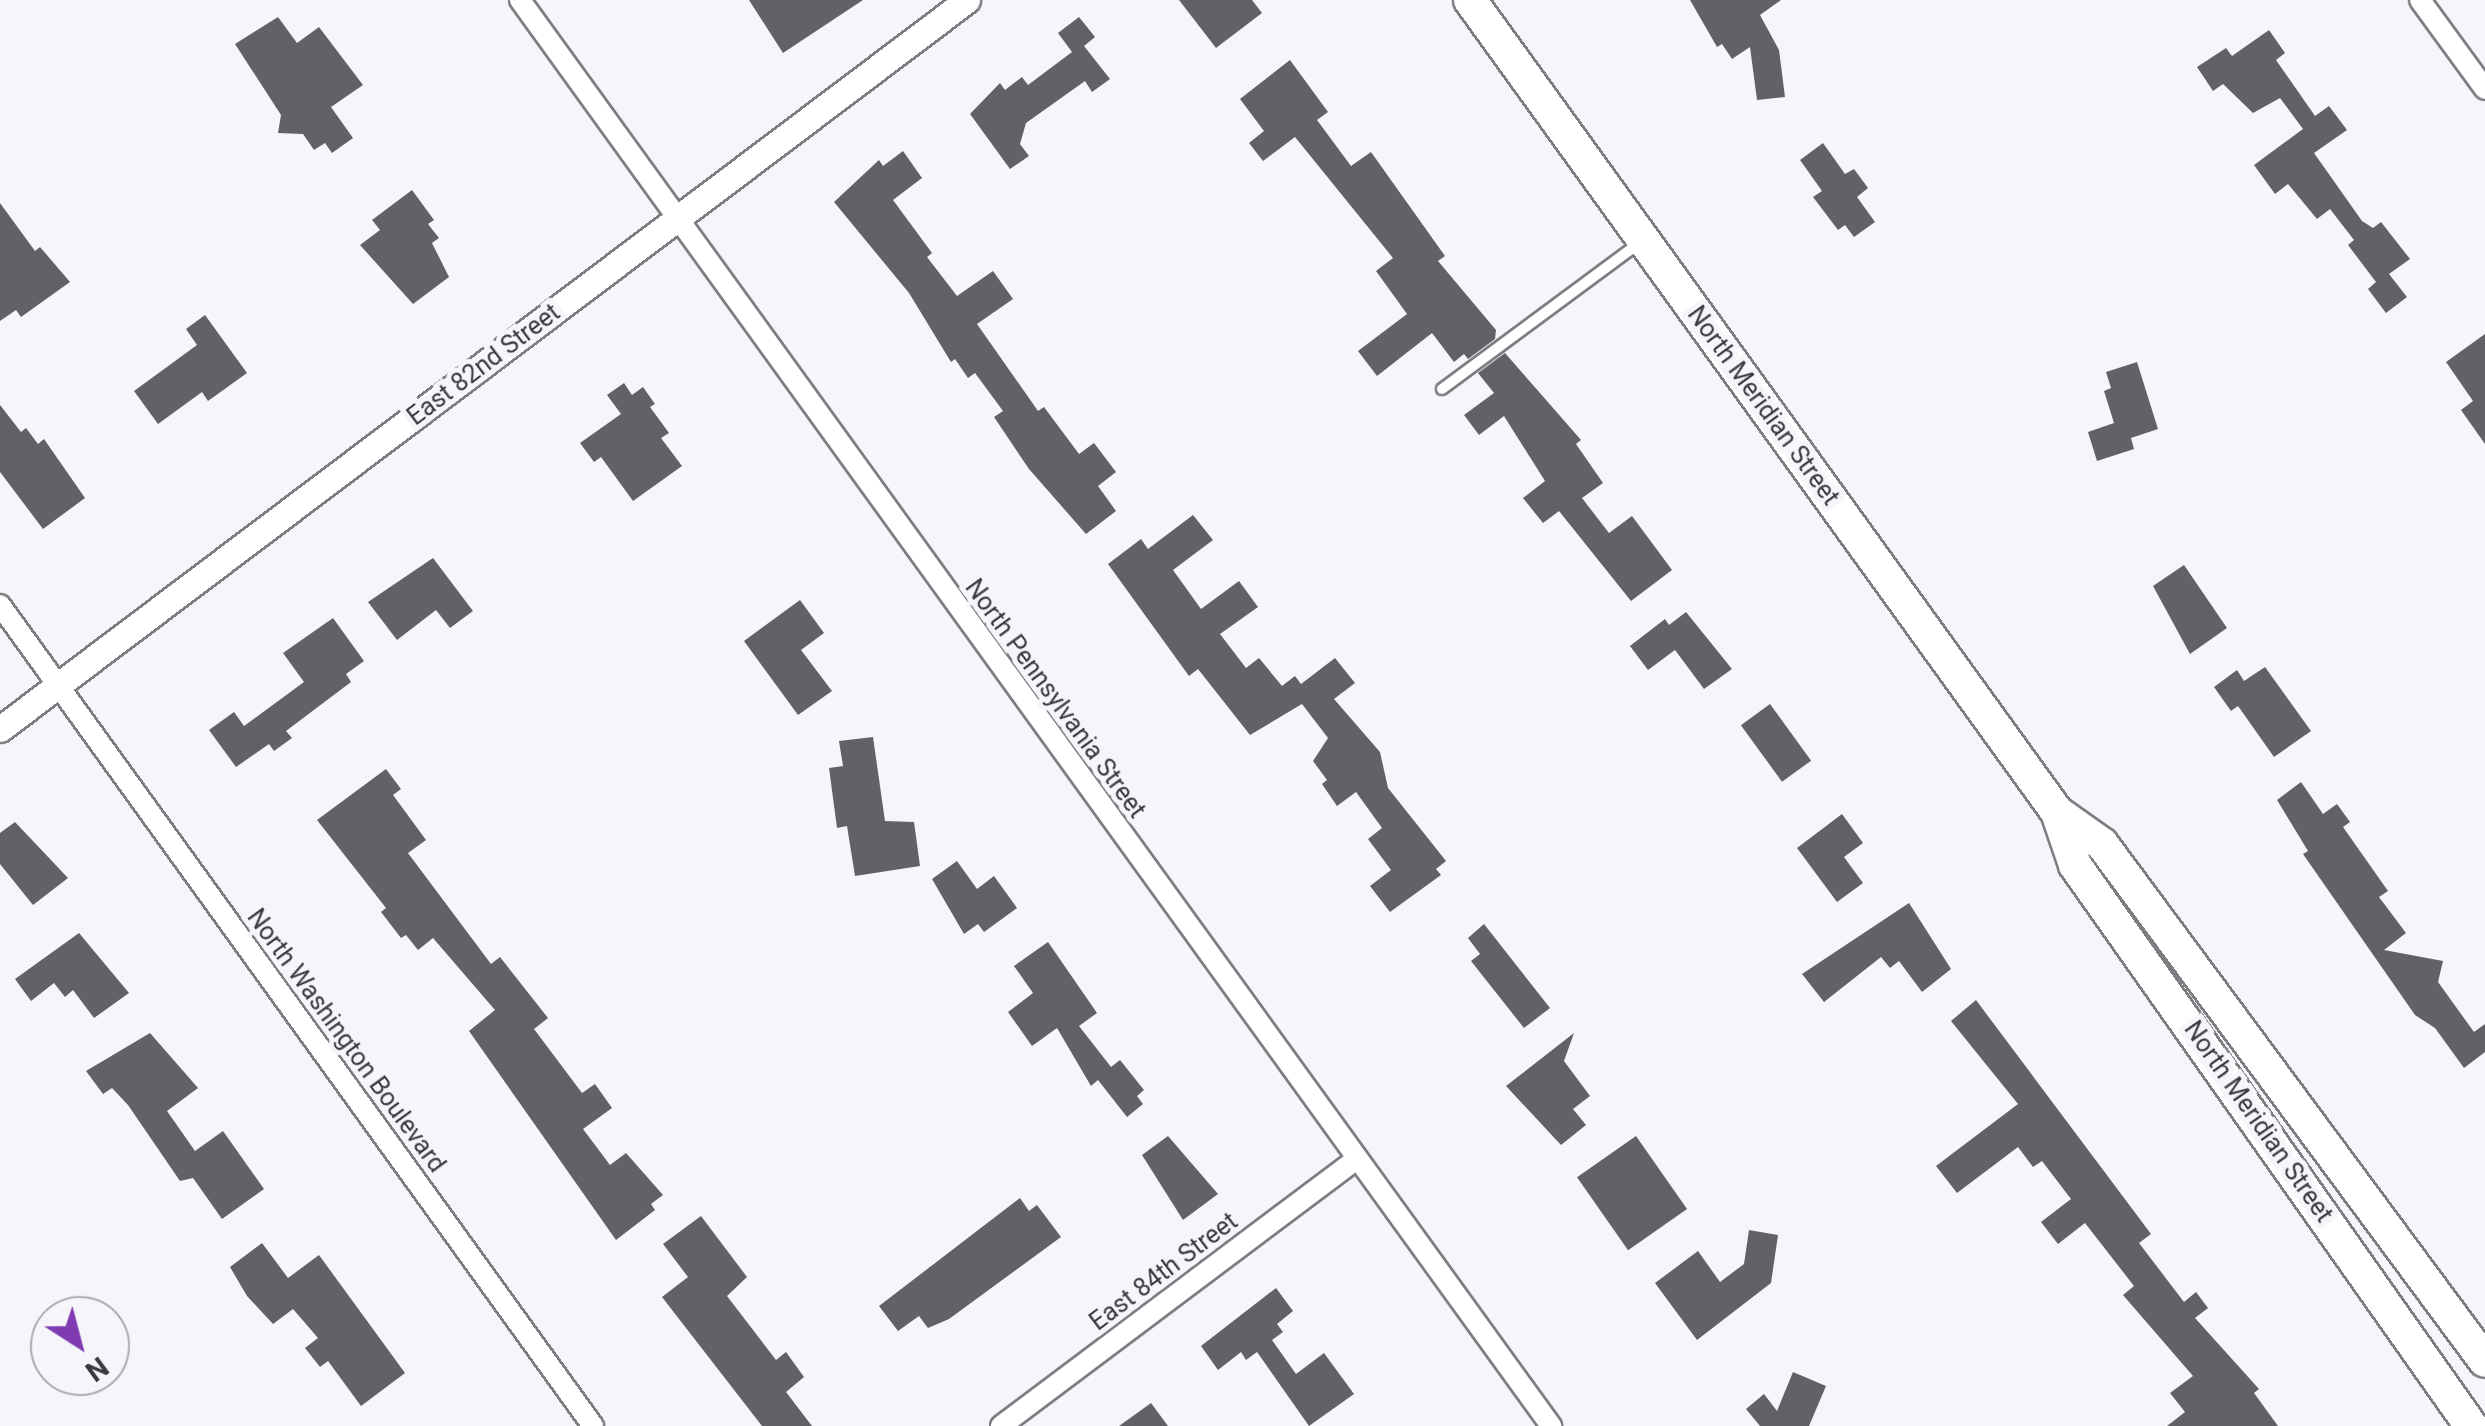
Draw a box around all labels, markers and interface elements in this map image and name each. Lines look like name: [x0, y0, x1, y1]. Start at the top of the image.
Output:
street label: East 82nd Street: [402, 298, 566, 432]
street label: North Meridian Street: [1681, 301, 1845, 511]
street label: North Pennsylvania Street: [958, 574, 1152, 824]
street label: North Washington Boulevard: [240, 903, 452, 1179]
street label: North Meridian Street: [2177, 1016, 2339, 1228]
street label: East 84th Street: [1084, 1207, 1244, 1337]
north arrow: [30, 1296, 130, 1396]
text: N: [79, 1350, 114, 1388]

